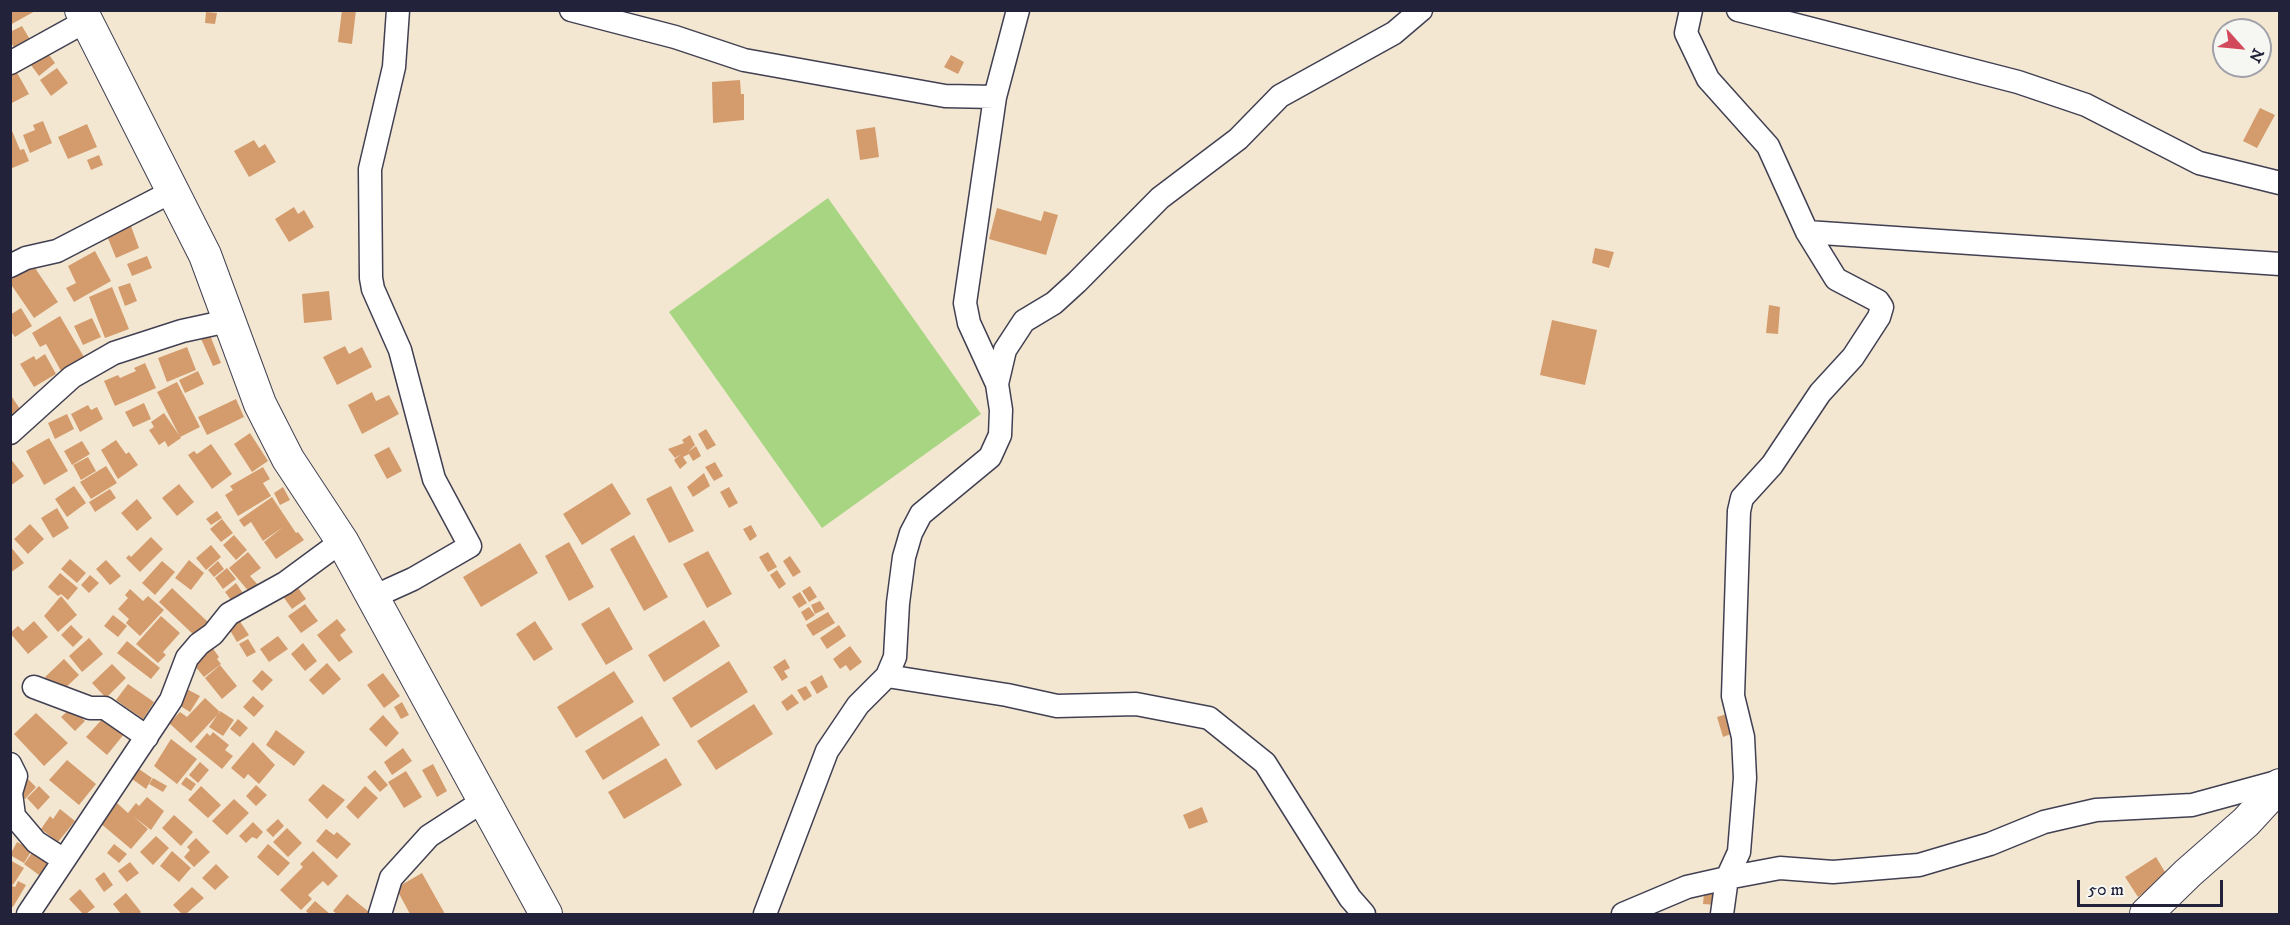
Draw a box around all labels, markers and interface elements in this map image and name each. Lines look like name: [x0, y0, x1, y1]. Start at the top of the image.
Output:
north arrow: [2212, 18, 2272, 78]
text: N: [2244, 45, 2268, 66]
scale bar: [2080, 868, 2226, 906]
text: 50 m: [2088, 879, 2124, 901]

